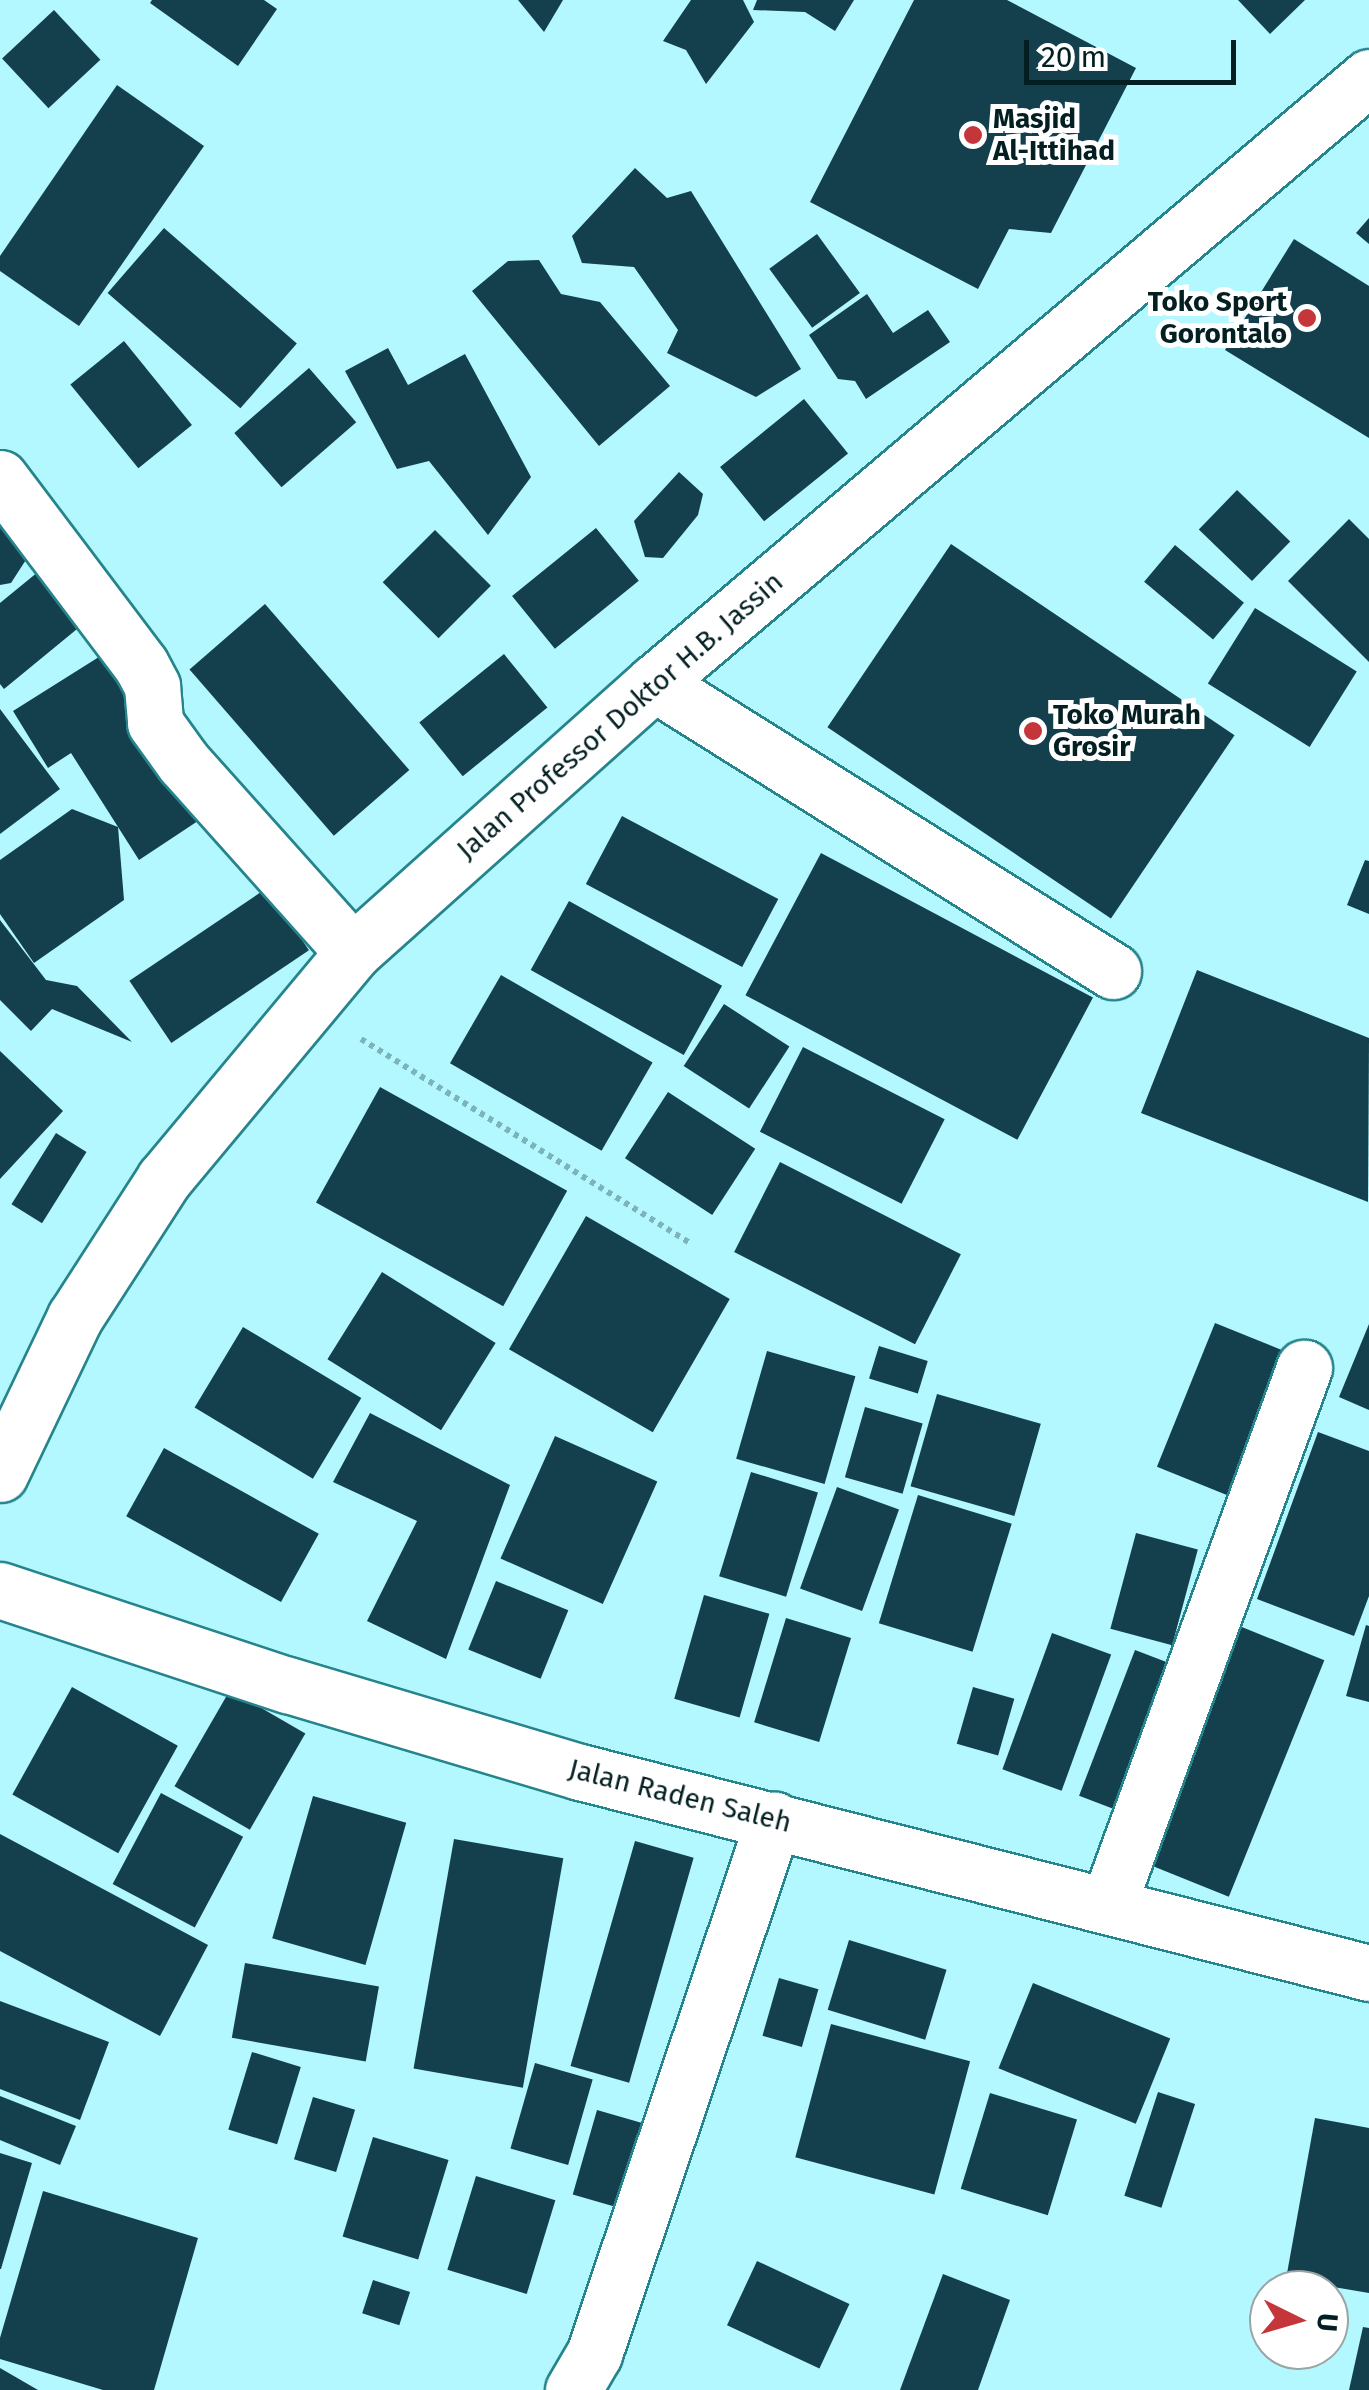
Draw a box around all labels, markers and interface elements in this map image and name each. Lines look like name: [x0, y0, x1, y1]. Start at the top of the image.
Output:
scale bar: [1029, 20, 1242, 82]
text: 20 m: [1041, 39, 1106, 75]
place label: Masjid Al-Ittihad: [993, 102, 1115, 168]
marker: Masjid Al-Ittihad: [962, 124, 984, 146]
place label: Toko Sport Gorontalo: [1148, 285, 1287, 351]
marker: Toko Sport Gorontalo: [1296, 307, 1318, 329]
street label: Jalan Professor Doktor H.B. Jassin: [450, 565, 790, 867]
place label: Toko Murah Grosir: [1053, 698, 1201, 764]
marker: Toko Murah Grosir: [1022, 720, 1044, 742]
street label: Jalan Raden Saleh: [565, 1752, 795, 1840]
north arrow: [1249, 2270, 1349, 2370]
text: U: [1310, 2312, 1345, 2333]

